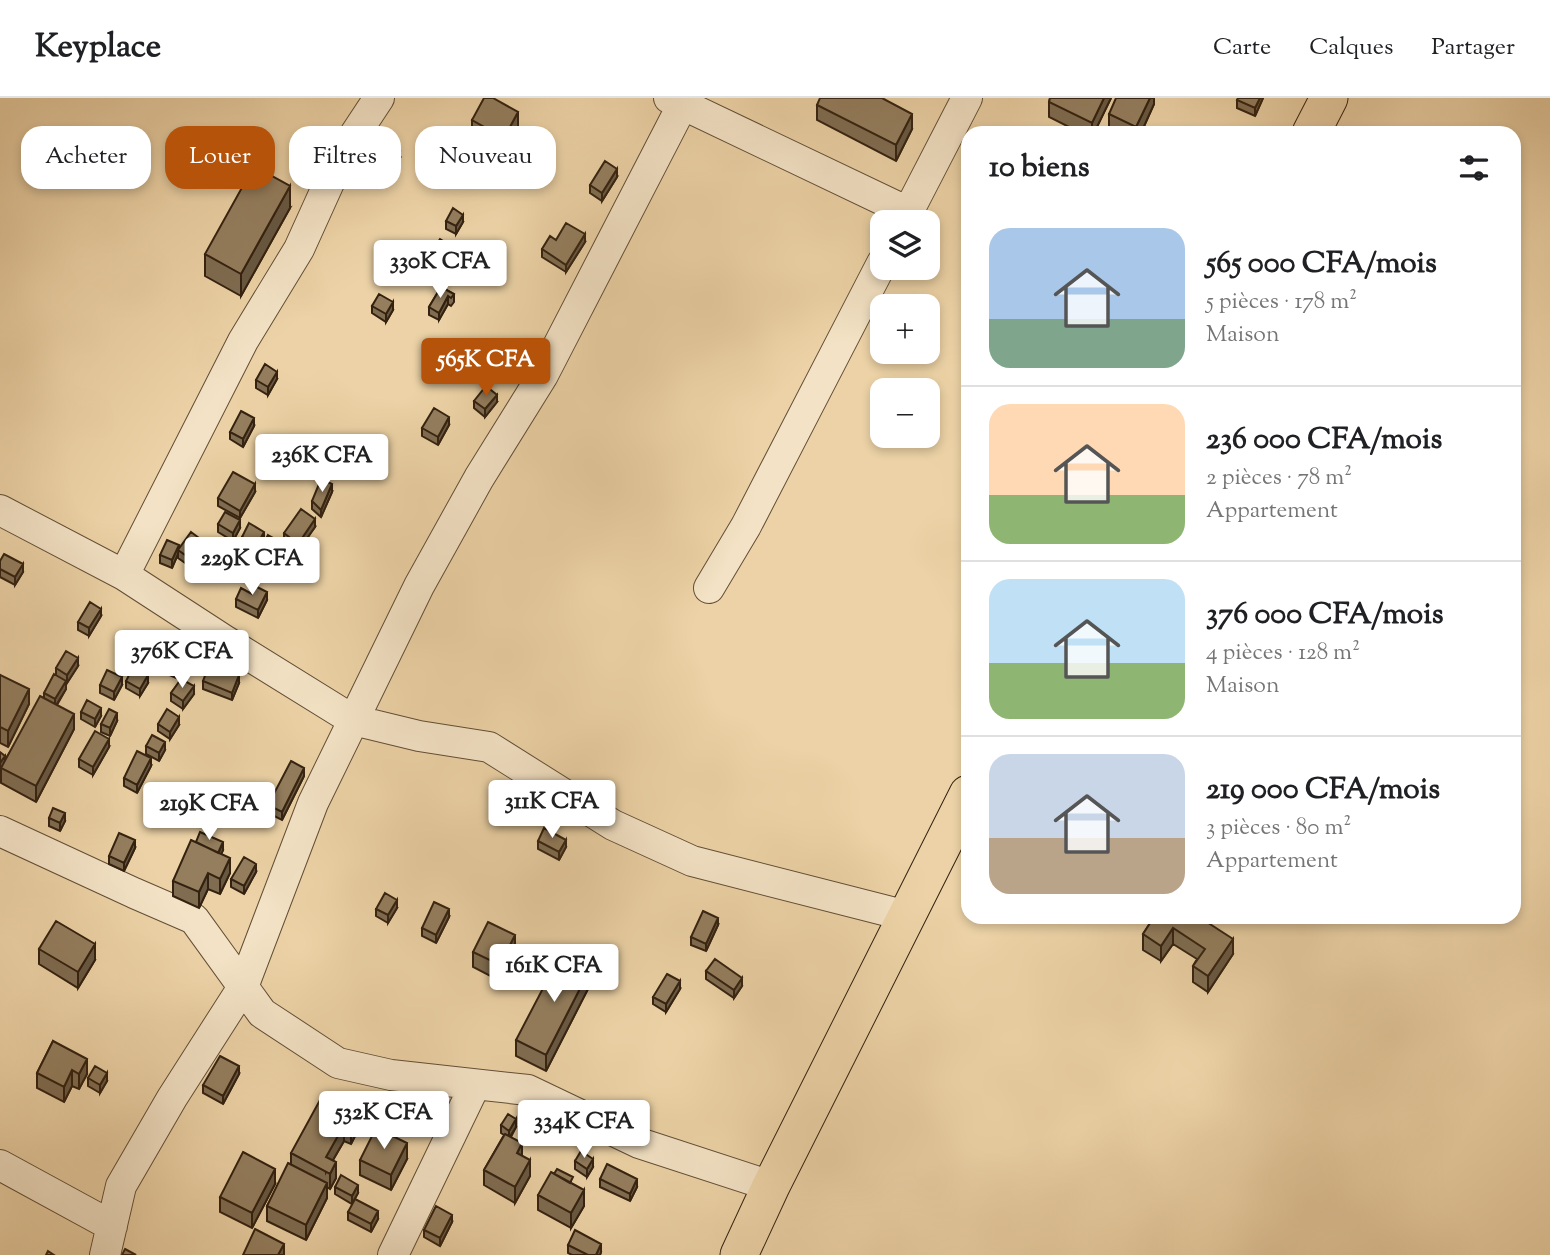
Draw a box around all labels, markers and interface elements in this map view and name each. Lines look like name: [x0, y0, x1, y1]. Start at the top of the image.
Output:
text: Keyplace: [35, 24, 161, 72]
text: Carte: [1213, 31, 1271, 65]
text: Calques: [1309, 31, 1393, 65]
text: Partager: [1431, 31, 1515, 65]
chip: Acheter: [21, 126, 151, 189]
chip: Louer: [165, 126, 275, 189]
chip: Filtres: [289, 126, 401, 189]
chip: Nouveau: [415, 126, 556, 189]
text: 10 biens: [989, 147, 1089, 190]
icon: filters: [1455, 149, 1493, 187]
map controls: [870, 210, 940, 448]
button: layers: [870, 210, 940, 280]
pin: 330K CFA: [368, 240, 512, 300]
text: 565 000 CFA/mois: [1206, 243, 1437, 286]
text: 330K CFA: [390, 246, 490, 279]
icon: home: [1045, 256, 1129, 340]
text: 5 pièces · 178 m²: [1206, 286, 1357, 319]
button: +: [870, 294, 940, 364]
text: Maison: [1206, 319, 1280, 352]
pin: 565K CFA: [414, 338, 558, 398]
text: 565K CFA: [437, 344, 535, 377]
button: −: [870, 378, 940, 448]
text: 236 000 CFA/mois: [1206, 419, 1442, 462]
icon: home: [1045, 432, 1129, 516]
pin: 236K CFA: [250, 434, 394, 494]
text: 236K CFA: [271, 440, 373, 473]
text: 2 pièces · 78 m²: [1206, 462, 1352, 495]
text: Appartement: [1206, 495, 1338, 528]
pin: 229K CFA: [180, 538, 324, 597]
text: 229K CFA: [201, 543, 303, 576]
text: 376 000 CFA/mois: [1206, 594, 1444, 637]
icon: home: [1045, 607, 1129, 691]
pin: 376K CFA: [110, 630, 254, 690]
text: 376K CFA: [131, 636, 233, 669]
text: 4 pièces · 128 m²: [1206, 637, 1360, 670]
text: Maison: [1206, 670, 1280, 703]
text: 219 000 CFA/mois: [1206, 769, 1440, 812]
pin: 311K CFA: [480, 780, 624, 840]
pin: 219K CFA: [137, 782, 281, 842]
icon: home: [1045, 782, 1129, 866]
text: 311K CFA: [504, 786, 600, 819]
text: 219K CFA: [159, 788, 259, 821]
text: 3 pièces · 80 m²: [1206, 812, 1351, 845]
text: Appartement: [1206, 845, 1338, 878]
pin: 161K CFA: [482, 944, 626, 1004]
text: 161K CFA: [505, 950, 603, 983]
pin: 532K CFA: [312, 1091, 456, 1151]
text: 532K CFA: [335, 1097, 433, 1130]
pin: 334K CFA: [512, 1100, 656, 1160]
text: 334K CFA: [534, 1106, 634, 1139]

